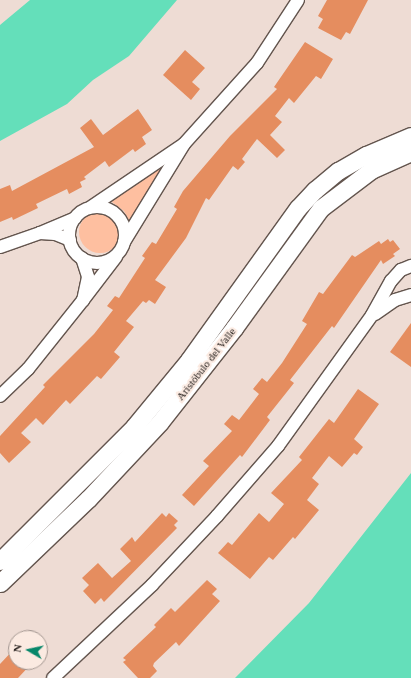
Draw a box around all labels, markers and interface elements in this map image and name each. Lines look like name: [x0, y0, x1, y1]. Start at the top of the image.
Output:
street label: Aristóbulo del Valle: [174, 325, 238, 403]
north arrow: [8, 630, 48, 670]
text: N: [11, 643, 24, 653]

